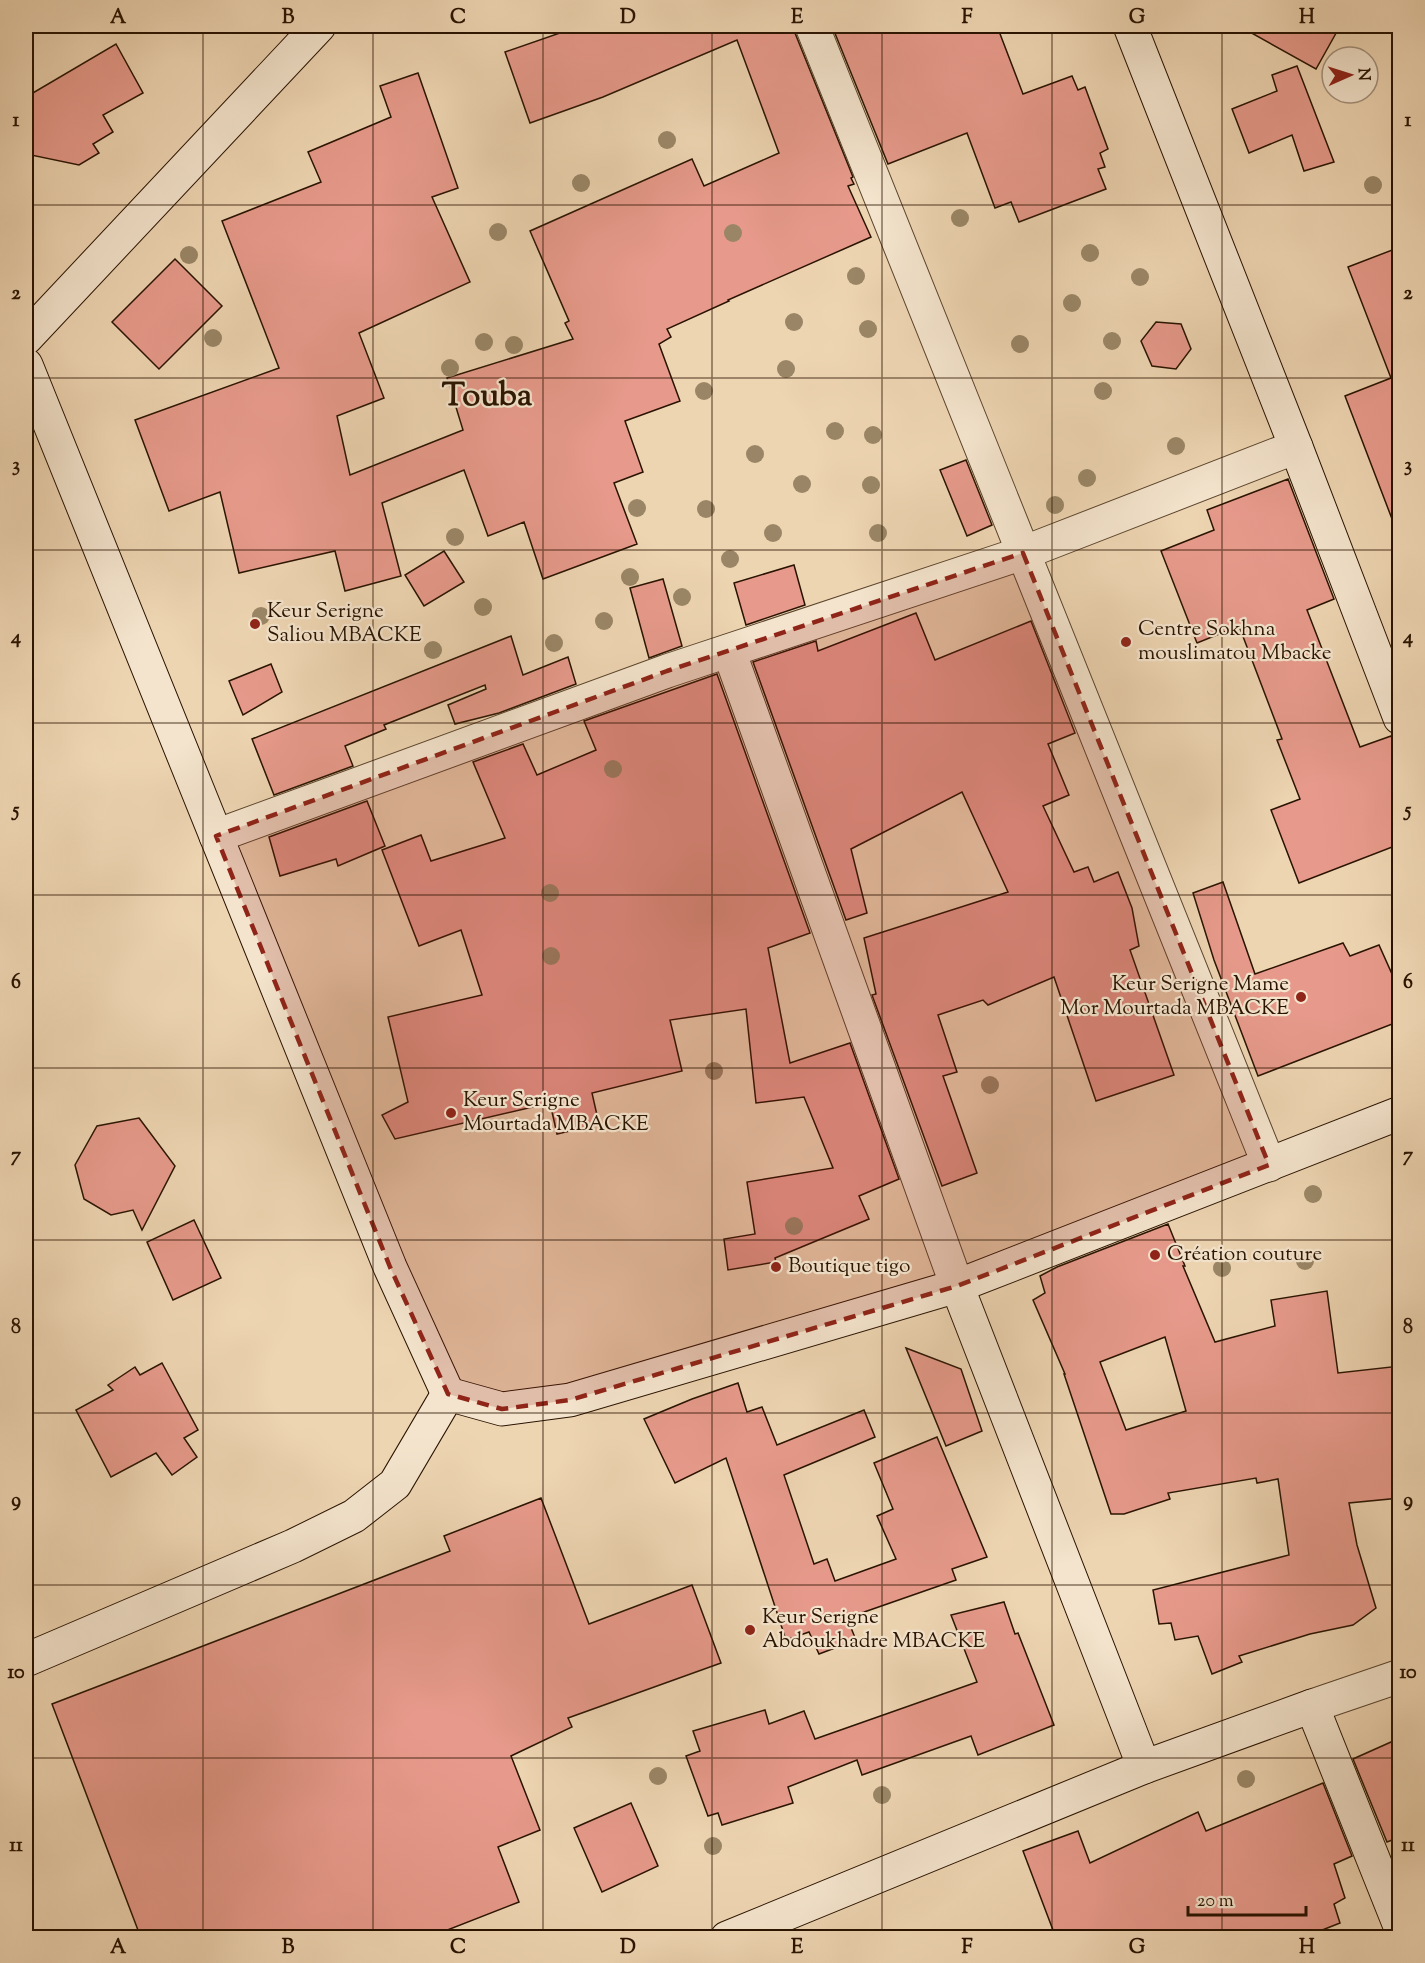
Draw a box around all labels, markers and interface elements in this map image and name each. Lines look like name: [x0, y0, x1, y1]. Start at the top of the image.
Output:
text: A: [110, 4, 127, 33]
text: B: [282, 4, 295, 33]
text: C: [450, 4, 466, 33]
text: D: [620, 4, 636, 33]
text: E: [791, 4, 804, 33]
text: F: [961, 4, 973, 33]
text: G: [1129, 4, 1146, 33]
text: H: [1299, 4, 1315, 33]
north arrow: [1320, 45, 1380, 105]
text: N: [1351, 67, 1374, 82]
text: 1: [13, 107, 20, 136]
text: 1: [1405, 107, 1412, 136]
text: 2: [11, 280, 21, 309]
text: 2: [1403, 280, 1413, 309]
district label: Touba: [442, 373, 533, 421]
text: 3: [12, 452, 20, 481]
text: 3: [1404, 452, 1412, 481]
place label: Keur Serigne Saliou MBACKE: [267, 597, 422, 651]
place label: Centre Sokhna mouslimatou Mbacke: [1138, 615, 1332, 669]
marker: Keur Serigne Saliou MBACKE: [248, 617, 262, 631]
text: 4: [10, 624, 21, 653]
text: 4: [1402, 624, 1413, 653]
marker: Centre Sokhna mouslimatou Mbacke: [1119, 635, 1133, 649]
text: 5: [11, 797, 20, 826]
text: 5: [1403, 797, 1412, 826]
text: 6: [11, 969, 21, 998]
text: 6: [1403, 969, 1413, 998]
place label: Keur Serigne Mame Mor Mourtada MBACKE: [1060, 970, 1289, 1024]
marker: Keur Serigne Mame Mor Mourtada MBACKE: [1294, 990, 1308, 1004]
place label: Keur Serigne Mourtada MBACKE: [463, 1086, 649, 1140]
marker: Keur Serigne Mourtada MBACKE: [444, 1106, 458, 1120]
text: 7: [11, 1142, 22, 1171]
text: 7: [1403, 1142, 1414, 1171]
place label: Création couture: [1167, 1240, 1322, 1270]
marker: Création couture: [1148, 1248, 1162, 1262]
place label: Boutique tigo: [788, 1252, 910, 1282]
marker: Boutique tigo: [769, 1260, 783, 1274]
text: 8: [11, 1314, 21, 1343]
text: 8: [1403, 1314, 1413, 1343]
text: 9: [11, 1487, 21, 1516]
text: 9: [1403, 1487, 1413, 1516]
place label: Keur Serigne Abdoukhadre MBACKE: [762, 1603, 986, 1657]
marker: Keur Serigne Abdoukhadre MBACKE: [743, 1623, 757, 1637]
text: 10: [7, 1659, 25, 1688]
text: 10: [1399, 1659, 1417, 1688]
text: 11: [9, 1832, 23, 1861]
text: 11: [1401, 1832, 1415, 1861]
scale bar: [1188, 1879, 1306, 1917]
text: 20 m: [1197, 1889, 1234, 1915]
text: A: [110, 1934, 127, 1963]
text: B: [282, 1934, 295, 1963]
text: C: [450, 1934, 466, 1963]
text: D: [620, 1934, 636, 1963]
text: E: [791, 1934, 804, 1963]
text: F: [961, 1934, 973, 1963]
text: G: [1129, 1934, 1146, 1963]
text: H: [1299, 1934, 1315, 1963]

